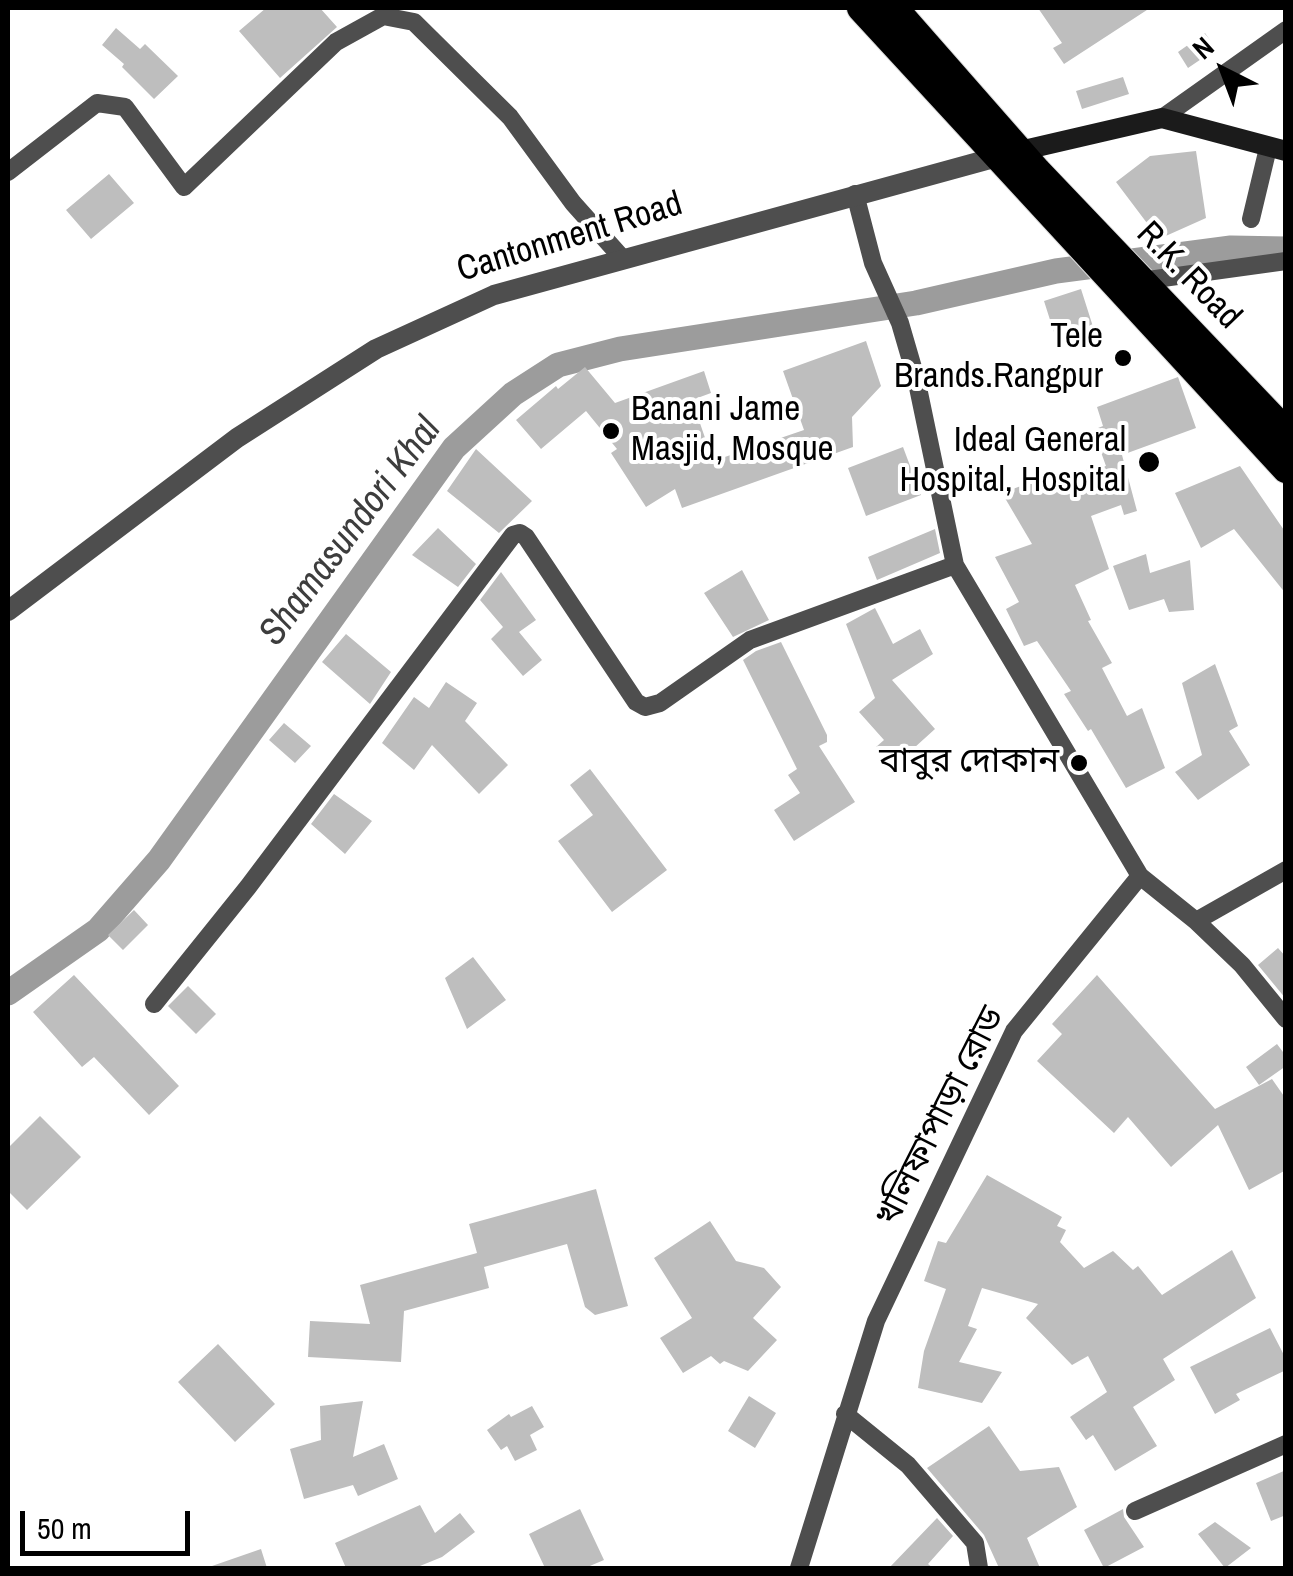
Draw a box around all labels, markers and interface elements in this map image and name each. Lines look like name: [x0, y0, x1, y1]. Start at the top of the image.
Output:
north arrow: [1173, 20, 1273, 120]
text: N: [1184, 28, 1222, 67]
street label: Cantonment Road: [452, 184, 688, 292]
street label: R.K. Road: [1127, 214, 1249, 338]
place label: Tele Brands.Rangpur: [894, 317, 1103, 399]
marker: Tele Brands.Rangpur: [1112, 347, 1134, 369]
place label: Banani Jame Masjid, Mosque: [631, 390, 834, 472]
water label: Shamasundori Khal: [250, 409, 452, 655]
marker: Banani Jame Masjid, Mosque: [600, 420, 622, 442]
place label: Ideal General Hospital, Hospital: [899, 421, 1126, 503]
marker: Ideal General Hospital, Hospital: [1136, 449, 1162, 475]
place label: বাবুর দোকান: [879, 742, 1059, 784]
marker: বাবুর দোকান: [1068, 752, 1090, 774]
street label: খলিফাপাড়া রোড: [868, 1000, 1014, 1234]
scale bar: [25, 1491, 195, 1553]
text: 50 m: [37, 1508, 92, 1548]

